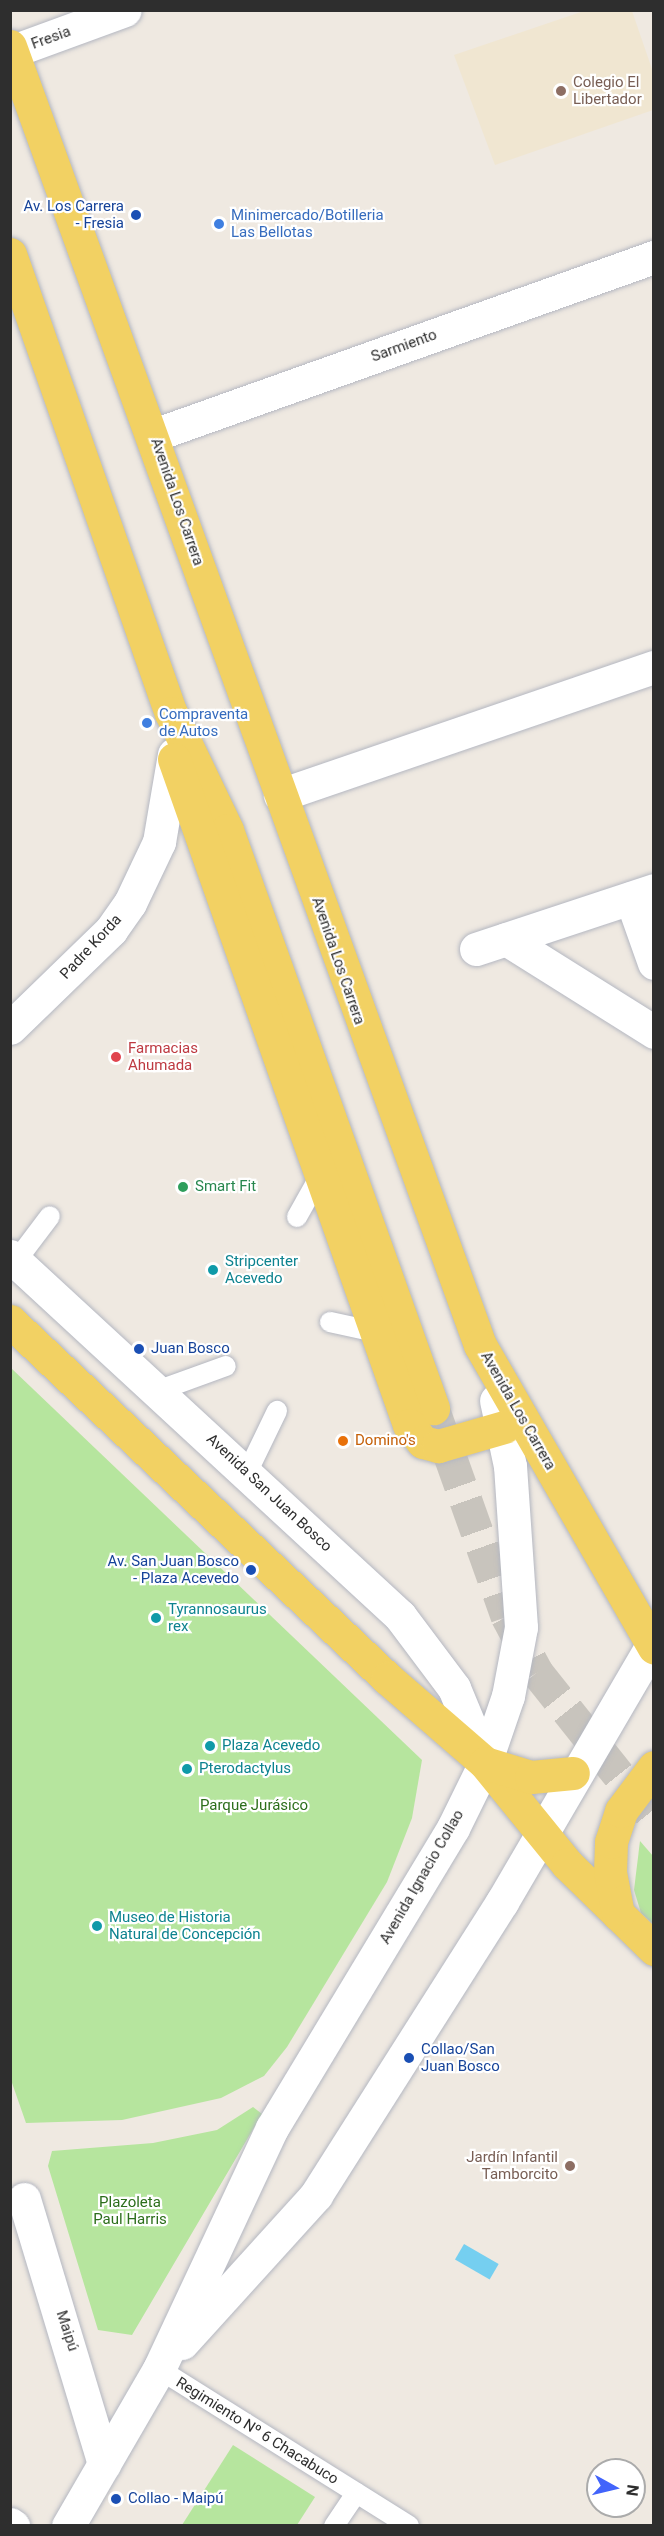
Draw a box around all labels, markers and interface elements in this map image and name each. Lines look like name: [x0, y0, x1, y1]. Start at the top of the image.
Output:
street label: Fresia: [29, 23, 73, 53]
place label: Colegio El Libertador: [573, 73, 642, 108]
marker: Colegio El Libertador: [554, 84, 568, 98]
place label: Av. Los Carrera - Fresia: [23, 197, 124, 232]
place label: Minimercado/Botilleria Las Bellotas: [231, 206, 384, 241]
marker: Av. Los Carrera - Fresia: [129, 208, 143, 222]
marker: Minimercado/Botilleria Las Bellotas: [212, 217, 226, 231]
street label: Sarmiento: [369, 326, 439, 366]
street label: Avenida Los Carrera: [147, 436, 207, 568]
place label: Compraventa de Autos: [159, 705, 248, 740]
marker: Compraventa de Autos: [140, 716, 154, 730]
street label: Avenida Los Carrera: [308, 895, 368, 1027]
street label: Padre Korda: [56, 911, 126, 983]
place label: Farmacias Ahumada: [128, 1039, 198, 1074]
marker: Farmacias Ahumada: [109, 1050, 123, 1064]
place label: Smart Fit: [195, 1178, 256, 1196]
marker: Smart Fit: [176, 1180, 190, 1194]
place label: Stripcenter Acevedo: [225, 1252, 298, 1287]
marker: Stripcenter Acevedo: [206, 1263, 220, 1277]
place label: Juan Bosco: [151, 1340, 230, 1358]
marker: Juan Bosco: [132, 1342, 146, 1356]
street label: Avenida Los Carrera: [477, 1349, 559, 1473]
street label: Avenida San Juan Bosco: [203, 1430, 335, 1556]
place label: Domino's: [355, 1432, 416, 1450]
marker: Domino's: [336, 1434, 350, 1448]
place label: Av. San Juan Bosco - Plaza Acevedo: [108, 1552, 239, 1587]
marker: Av. San Juan Bosco - Plaza Acevedo: [244, 1563, 258, 1577]
place label: Tyrannosaurus rex: [168, 1600, 267, 1635]
marker: Tyrannosaurus rex: [149, 1611, 163, 1625]
place label: Plaza Acevedo: [222, 1737, 320, 1755]
marker: Plaza Acevedo: [203, 1739, 217, 1753]
place label: Pterodactylus: [199, 1760, 291, 1778]
marker: Pterodactylus: [180, 1762, 194, 1776]
park label: Parque Jurásico: [200, 1797, 308, 1815]
street label: Avenida Ignacio Collao: [376, 1807, 468, 1947]
place label: Museo de Historia Natural de Concepción: [109, 1908, 261, 1943]
marker: Museo de Historia Natural de Concepción: [90, 1919, 104, 1933]
place label: Collao/San Juan Bosco: [421, 2040, 500, 2075]
marker: Collao/San Juan Bosco: [402, 2051, 416, 2065]
place label: Jardín Infantil Tamborcito: [466, 2148, 558, 2183]
marker: Jardín Infantil Tamborcito: [563, 2159, 577, 2173]
park label: Plazoleta Paul Harris: [93, 2193, 167, 2228]
street label: Maipú: [52, 2308, 82, 2354]
street label: Regimiento Nº 6 Chacabuco: [172, 2374, 342, 2488]
north arrow: [586, 2458, 646, 2518]
text: N: [622, 2483, 643, 2497]
place label: Collao - Maipú: [128, 2490, 224, 2508]
marker: Collao - Maipú: [109, 2492, 123, 2506]

